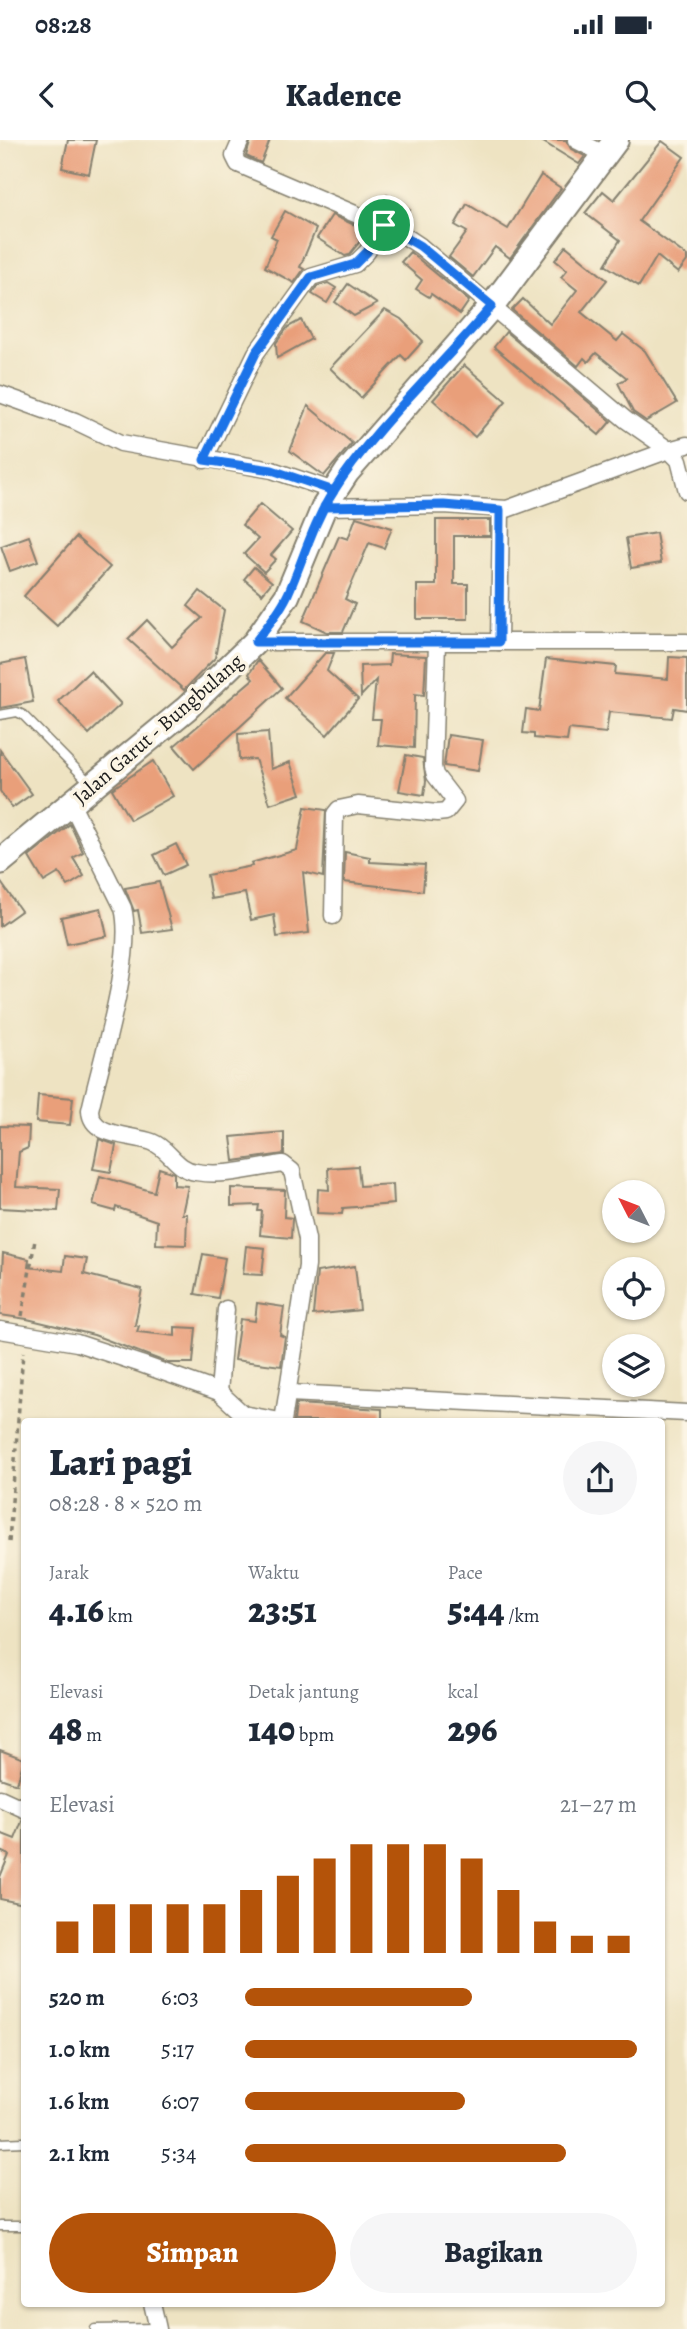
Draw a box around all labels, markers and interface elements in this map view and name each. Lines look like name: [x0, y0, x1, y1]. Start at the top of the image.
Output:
text: 08:28: [35, 7, 92, 42]
text: Kadence: [286, 73, 401, 117]
icon: back: [28, 76, 66, 114]
icon: search: [621, 76, 659, 114]
pin: [354, 195, 414, 255]
icon: arrive: [365, 206, 403, 244]
street label: Jalan Garut - Bungbulang: [67, 647, 249, 811]
north arrow: [602, 1180, 665, 1242]
map controls: [602, 1180, 665, 1397]
button: locate: [602, 1257, 665, 1320]
button: layers: [602, 1334, 665, 1397]
text: Lari pagi: [49, 1436, 192, 1488]
button: share: [563, 1441, 637, 1515]
text: 08:28 · 8 × 520 m: [49, 1488, 202, 1519]
text: Jarak: [49, 1560, 89, 1586]
text: Waktu: [248, 1560, 299, 1586]
text: Pace: [448, 1560, 483, 1586]
text: 4.16: [49, 1586, 104, 1634]
text: 23:51: [248, 1586, 317, 1634]
text: 5:44: [448, 1586, 504, 1634]
text: km: [104, 1603, 133, 1629]
text: /km: [504, 1603, 540, 1629]
text: Elevasi: [49, 1679, 103, 1705]
text: Detak jantung: [248, 1679, 359, 1705]
text: kcal: [448, 1679, 478, 1705]
text: 48: [49, 1705, 82, 1753]
text: 140: [248, 1705, 295, 1753]
text: 296: [448, 1705, 498, 1753]
text: m: [82, 1722, 102, 1748]
text: bpm: [295, 1722, 334, 1748]
text: Elevasi: [49, 1789, 115, 1820]
text: 21–27 m: [560, 1789, 637, 1820]
text: 520 m: [49, 1982, 105, 2013]
text: 6:03: [161, 1982, 199, 2013]
text: 1.0 km: [49, 2034, 110, 2065]
text: 5:17: [161, 2034, 194, 2065]
text: 1.6 km: [49, 2086, 109, 2117]
text: 6:07: [161, 2086, 199, 2117]
text: 2.1 km: [49, 2138, 110, 2169]
text: 5:34: [161, 2138, 196, 2169]
button: Simpan: [49, 2213, 336, 2293]
button: Bagikan: [350, 2213, 637, 2293]

